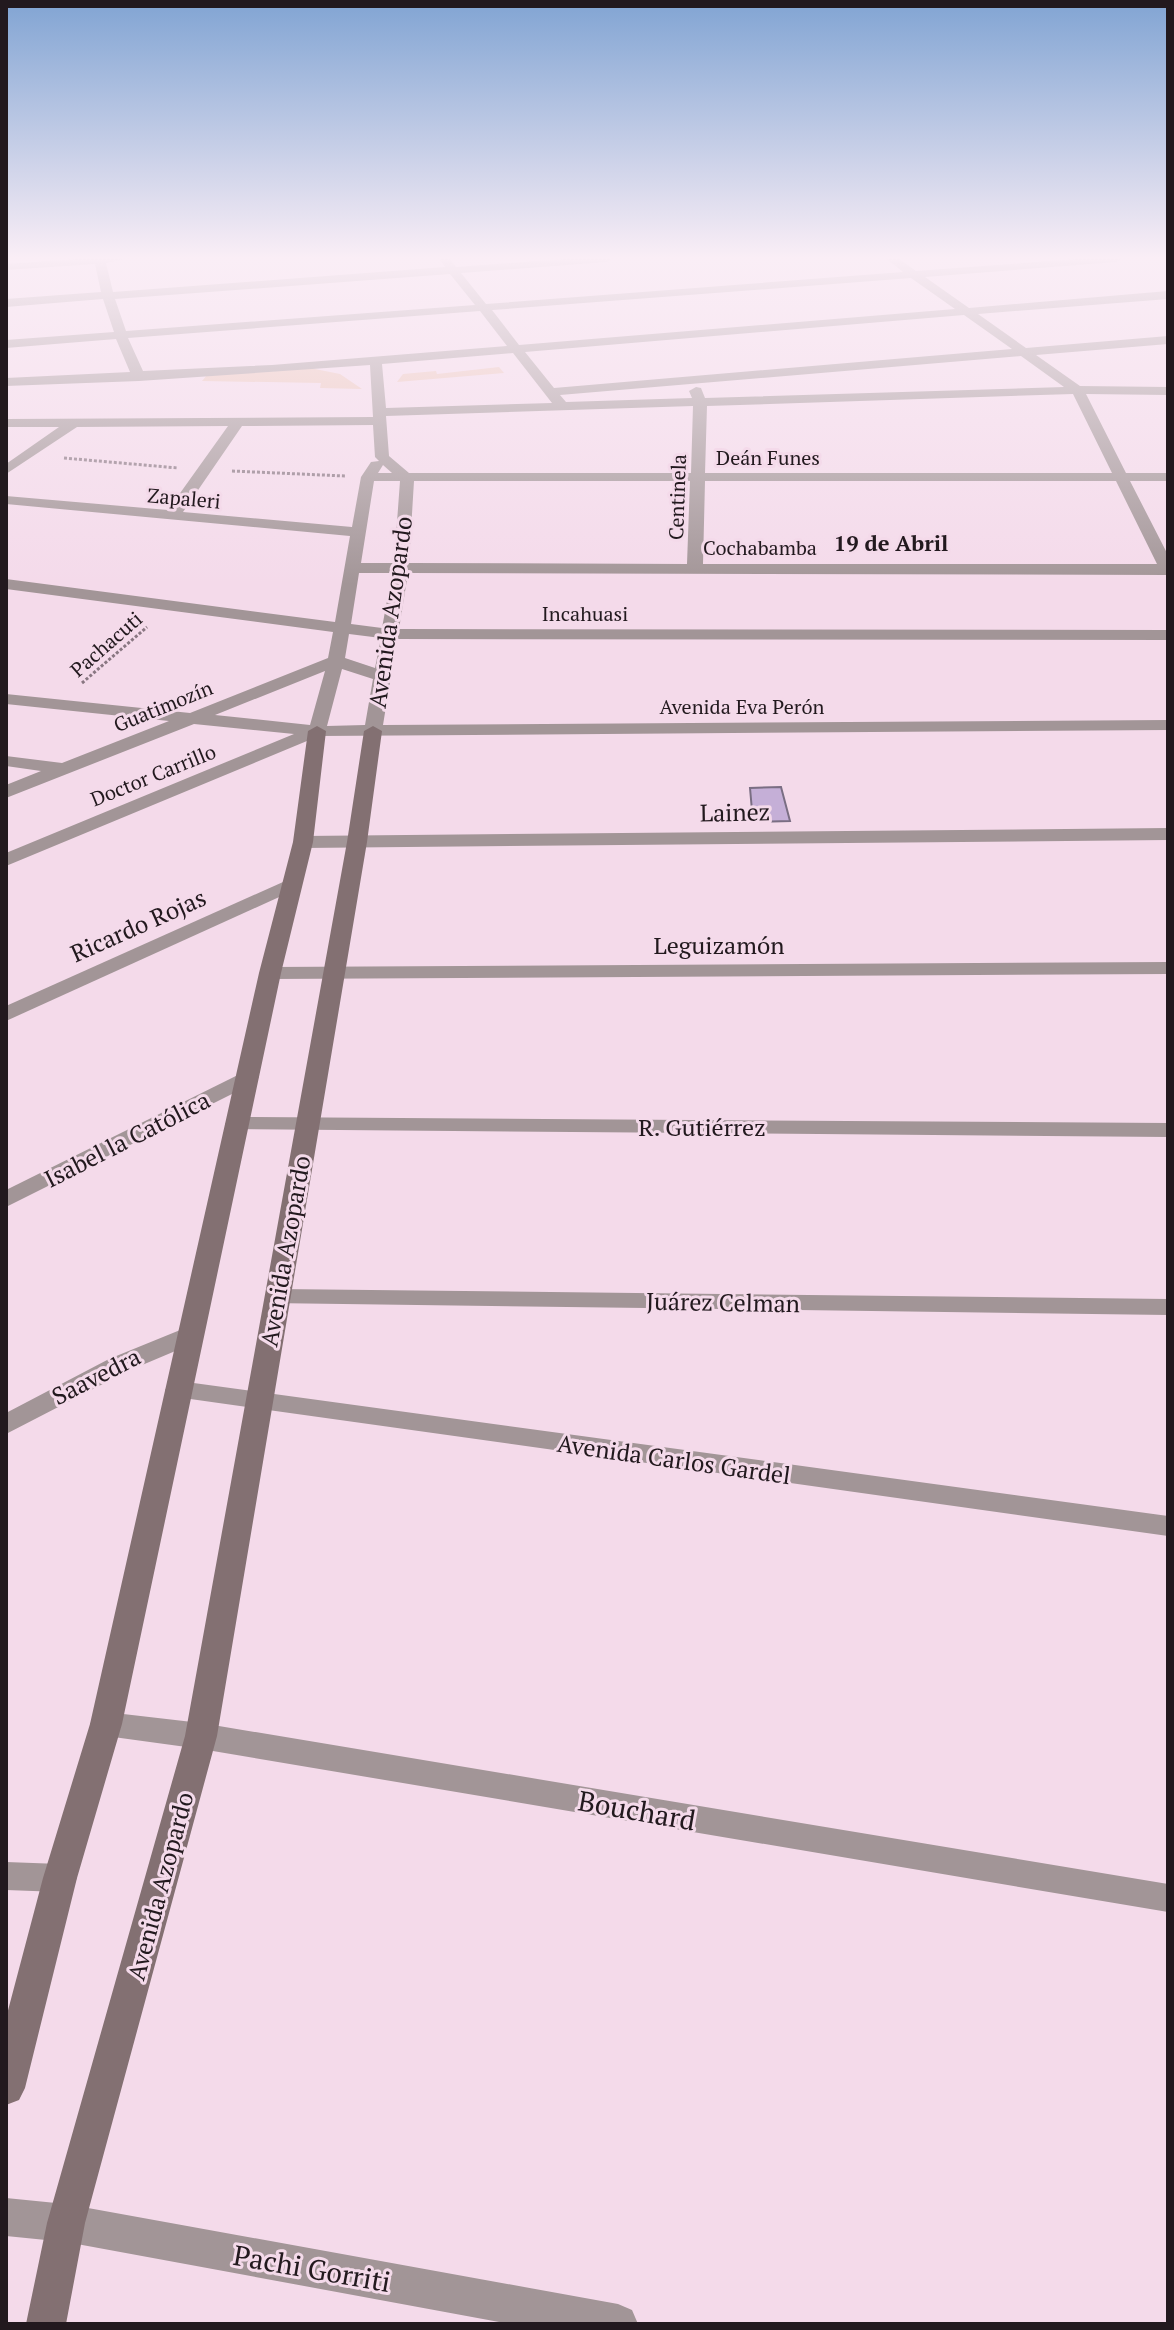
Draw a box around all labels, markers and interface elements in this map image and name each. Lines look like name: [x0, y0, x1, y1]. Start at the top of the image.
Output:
street label: Deán Funes: [716, 444, 820, 471]
street label: Centinela: [662, 454, 692, 540]
street label: Zapaleri: [146, 481, 222, 515]
street label: Avenida Azopardo: [361, 514, 419, 710]
district label: 19 de Abril: [834, 528, 948, 557]
street label: Cochabamba: [703, 534, 817, 561]
street label: Incahuasi: [542, 600, 628, 627]
street label: Pachacuti: [64, 605, 148, 683]
street label: Guatimozín: [109, 674, 217, 738]
street label: Avenida Eva Perón: [660, 693, 824, 720]
street label: Doctor Carrillo: [86, 738, 220, 812]
street label: Lainez: [700, 795, 770, 829]
street label: Ricardo Rojas: [65, 881, 211, 969]
street label: Leguizamón: [654, 929, 784, 961]
street label: Isabel la Católica: [39, 1083, 215, 1195]
street label: R. Gutiérrez: [638, 1111, 766, 1143]
street label: Avenida Azopardo: [252, 1153, 318, 1349]
street label: Juárez Celman: [646, 1285, 800, 1319]
street label: Saavedra: [46, 1340, 146, 1412]
street label: Avenida Carlos Gardel: [555, 1427, 793, 1491]
street label: Bouchard: [575, 1781, 699, 1839]
street label: Avenida Azopardo: [120, 1788, 200, 1984]
street label: Pachi Gorriti: [230, 2236, 394, 2300]

